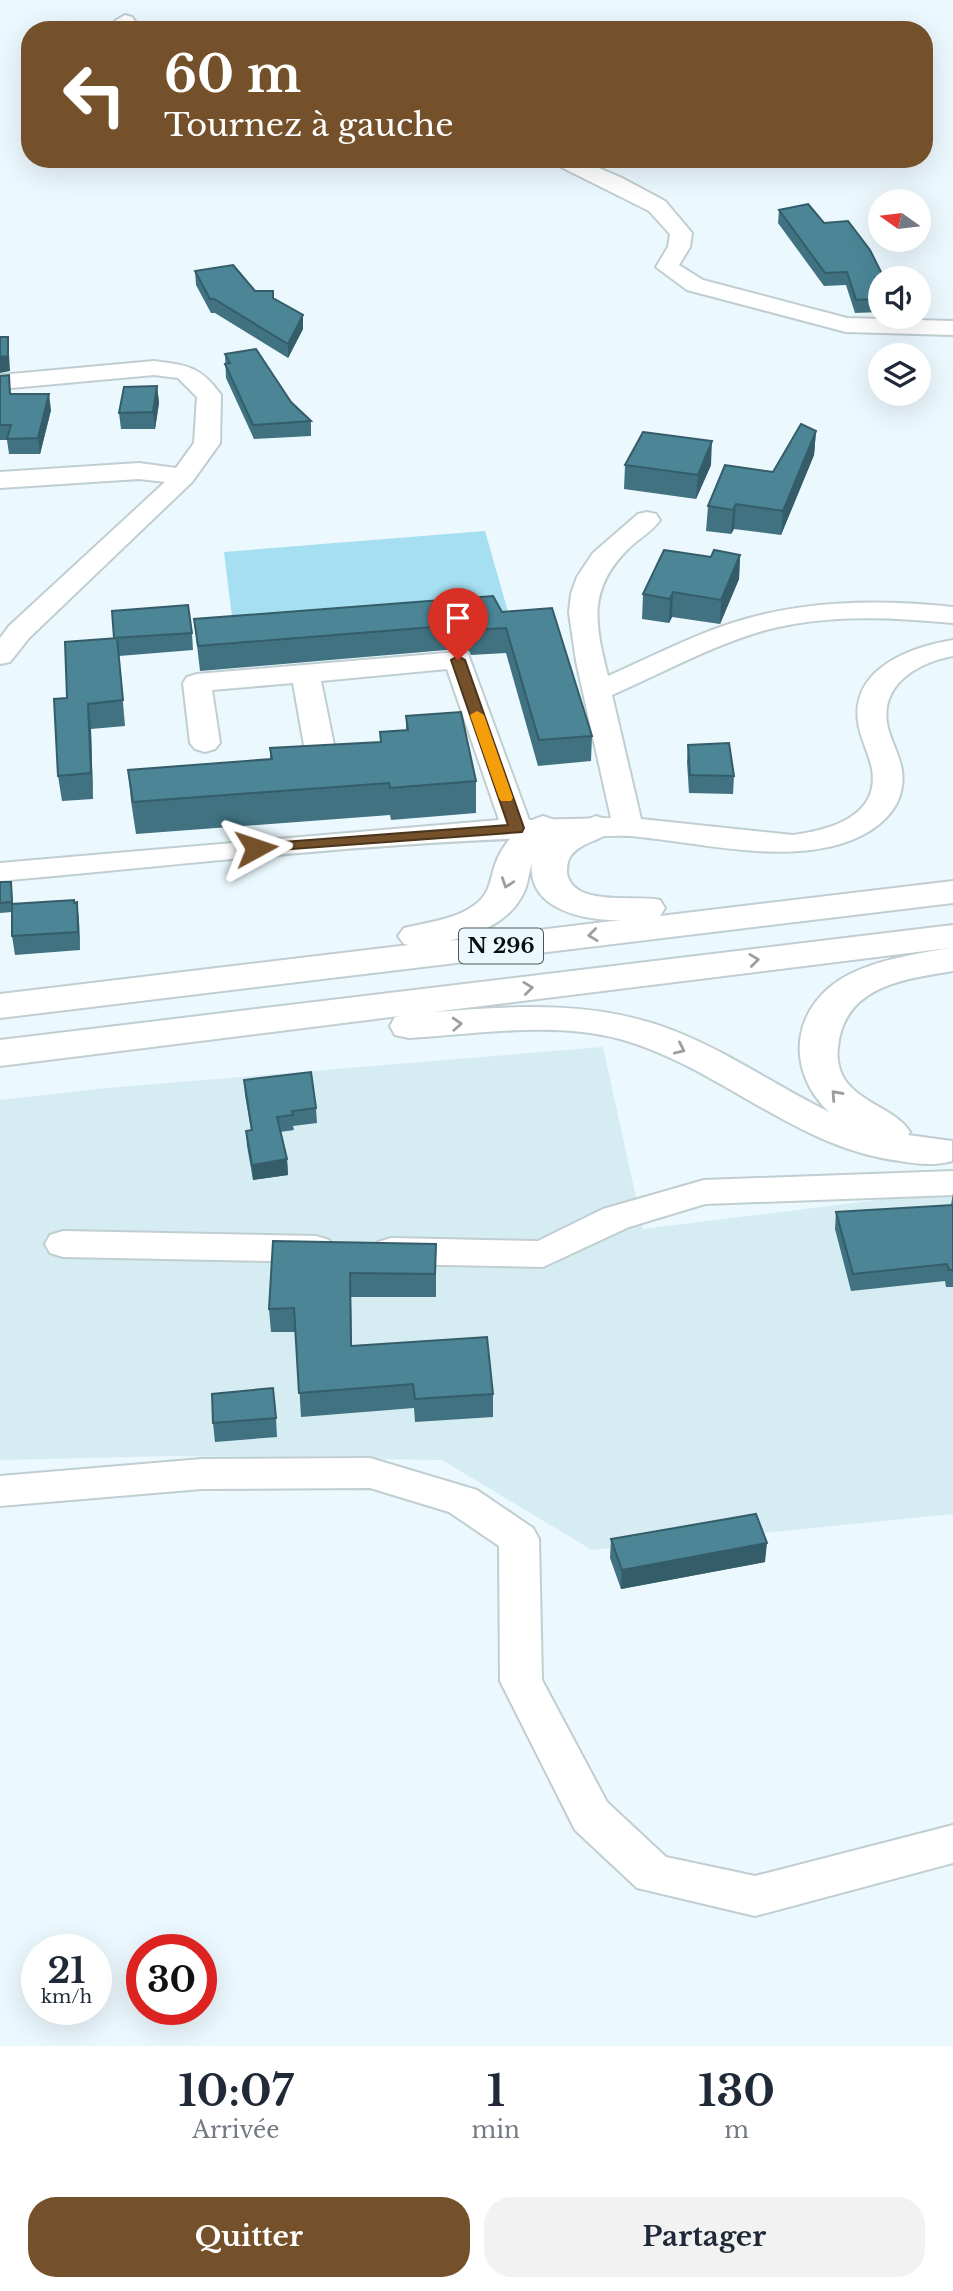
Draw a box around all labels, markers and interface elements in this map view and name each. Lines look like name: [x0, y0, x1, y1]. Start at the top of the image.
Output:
text: 60 m: [164, 44, 301, 105]
icon: left: [49, 49, 140, 140]
text: Tournez à gauche: [164, 105, 454, 145]
north arrow: [868, 189, 931, 252]
map controls: [868, 189, 931, 406]
button: sound: [868, 266, 931, 329]
button: layers: [868, 343, 931, 406]
pin: [428, 588, 488, 660]
icon: arrive: [439, 599, 477, 637]
position arrow: [219, 811, 293, 885]
one-way arrow: [501, 877, 515, 889]
one-way arrow: [587, 927, 599, 942]
road number: N 296: [459, 928, 543, 964]
one-way arrow: [748, 953, 759, 968]
one-way arrow: [522, 981, 534, 996]
one-way arrow: [452, 1016, 463, 1031]
one-way arrow: [673, 1041, 685, 1055]
one-way arrow: [832, 1090, 844, 1103]
speed limit sign: 30: [126, 1934, 217, 2025]
text: 21: [47, 1949, 86, 1992]
text: km/h: [41, 1986, 92, 2008]
text: 10:07: [178, 2065, 293, 2117]
text: 1: [487, 2065, 505, 2117]
text: 130: [698, 2065, 775, 2117]
text: Arrivée: [192, 2116, 279, 2144]
text: min: [472, 2116, 520, 2144]
text: m: [724, 2116, 749, 2144]
button: Quitter: [28, 2197, 470, 2277]
button: Partager: [484, 2197, 925, 2277]

